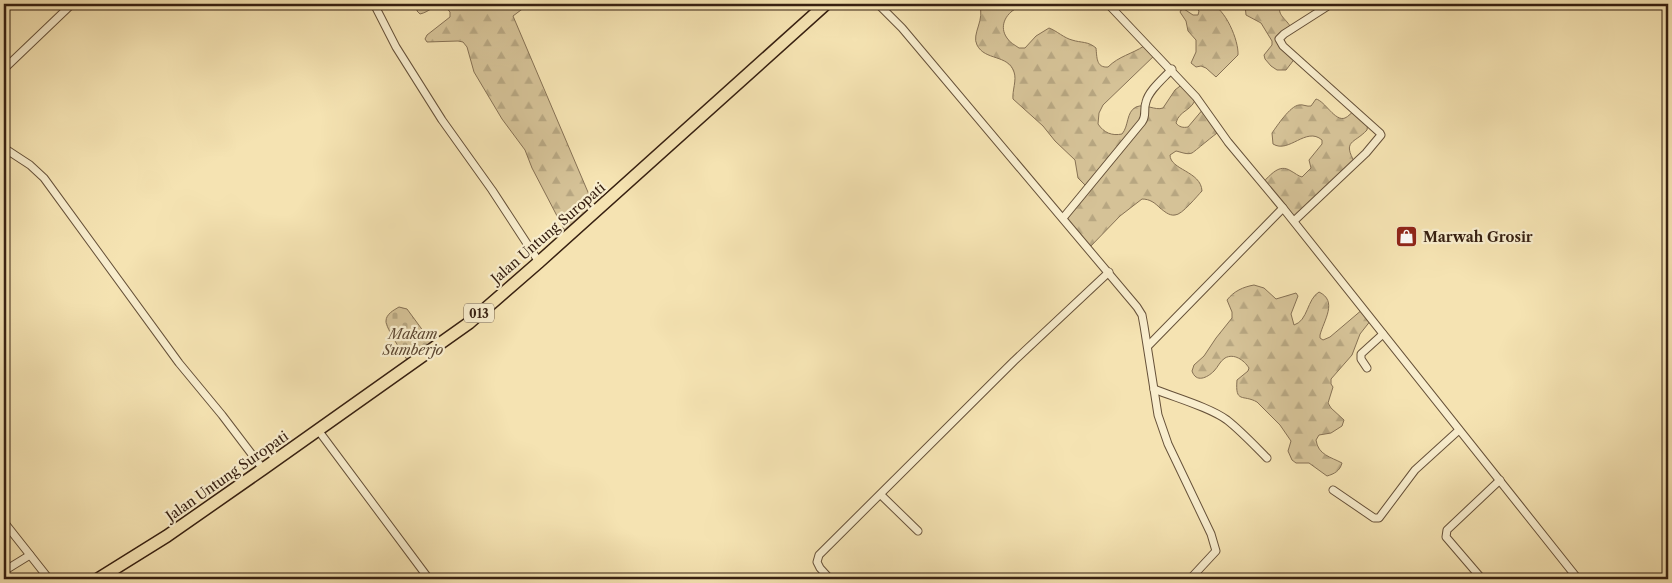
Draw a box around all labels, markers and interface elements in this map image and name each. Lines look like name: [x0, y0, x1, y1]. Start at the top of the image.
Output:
street label: Jalan Untung Suropati: [486, 179, 609, 289]
shop icon: Marwah Grosir: [1395, 225, 1419, 249]
place label: Marwah Grosir: [1423, 228, 1533, 246]
road number: 013: [464, 304, 494, 322]
park label: Makam Sumberjo: [382, 325, 444, 359]
street label: Jalan Untung Suropati: [161, 427, 292, 526]

